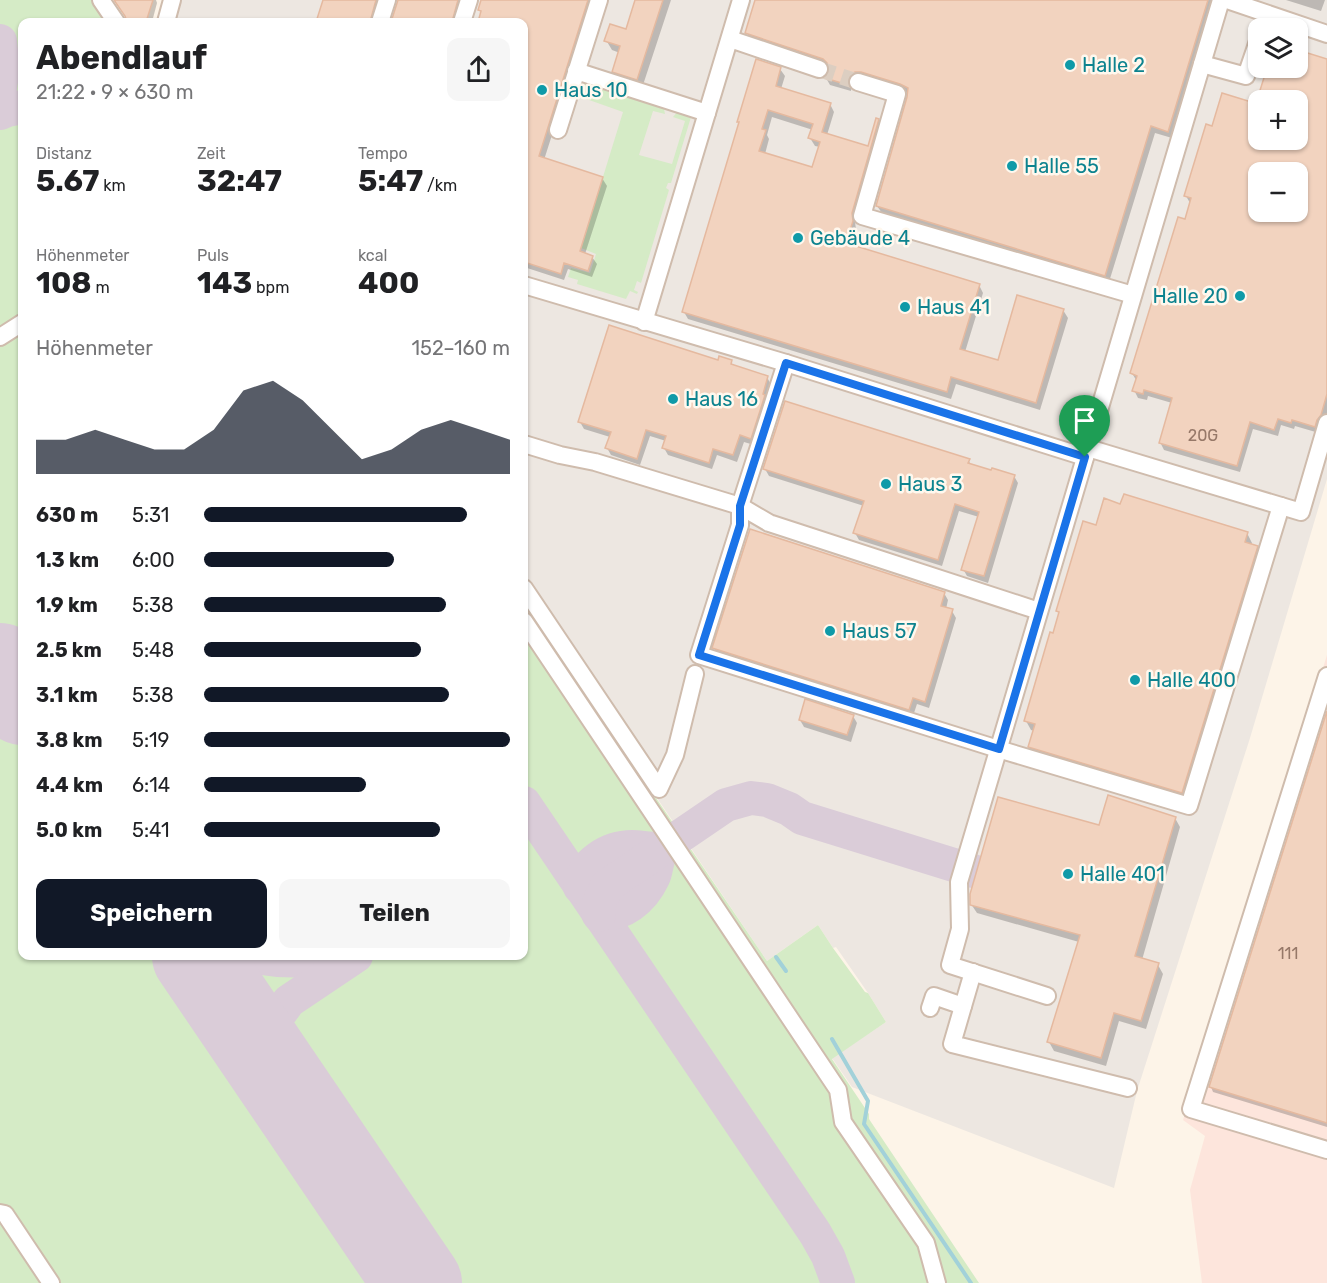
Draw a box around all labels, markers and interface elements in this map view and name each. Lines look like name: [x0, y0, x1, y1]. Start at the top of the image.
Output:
map controls: [1248, 18, 1308, 222]
button: layers: [1248, 18, 1308, 78]
text: Abendlauf: [36, 38, 207, 77]
button: share: [447, 38, 510, 101]
place label: Halle 2: [1082, 53, 1145, 77]
marker: Halle 2: [1063, 58, 1077, 72]
place label: Haus 10: [554, 78, 628, 102]
text: 21:22 · 9 × 630 m: [36, 80, 194, 104]
marker: Haus 10: [535, 83, 549, 97]
button: +: [1248, 90, 1308, 150]
text: Distanz: [36, 144, 92, 163]
text: Zeit: [197, 144, 225, 163]
text: Tempo: [358, 144, 408, 163]
place label: Halle 55: [1024, 154, 1099, 178]
marker: Halle 55: [1005, 159, 1019, 173]
button: −: [1248, 162, 1308, 222]
text: 5.67: [36, 163, 99, 199]
text: 32:47: [197, 163, 282, 199]
text: 5:47: [358, 163, 423, 199]
text: km: [99, 176, 126, 195]
text: /km: [423, 176, 457, 195]
place label: Gebäude 4: [810, 226, 910, 250]
marker: Gebäude 4: [791, 231, 805, 245]
text: Höhenmeter: [36, 246, 129, 265]
text: Puls: [197, 246, 229, 265]
text: kcal: [358, 246, 387, 265]
text: 108: [36, 265, 92, 301]
text: 143: [197, 265, 252, 301]
text: 400: [358, 265, 419, 301]
text: m: [92, 278, 110, 297]
text: bpm: [252, 278, 289, 297]
place label: Halle 20: [1152, 284, 1228, 308]
marker: Halle 20: [1233, 289, 1247, 303]
place label: Haus 41: [917, 295, 990, 319]
marker: Haus 41: [898, 300, 912, 314]
text: Höhenmeter: [36, 336, 153, 360]
text: 152–160 m: [412, 336, 510, 360]
place label: Haus 16: [685, 387, 758, 411]
marker: Haus 16: [666, 392, 680, 406]
pin: [1059, 395, 1110, 457]
icon: arrive: [1068, 404, 1101, 437]
house number: 20G: [1188, 426, 1218, 445]
place label: Haus 3: [898, 472, 962, 496]
marker: Haus 3: [879, 477, 893, 491]
text: 630 m: [36, 503, 98, 527]
text: 5:31: [132, 503, 169, 527]
text: 1.3 km: [36, 548, 99, 572]
text: 6:00: [132, 548, 175, 572]
text: 1.9 km: [36, 593, 98, 617]
text: 5:38: [132, 593, 174, 617]
place label: Haus 57: [842, 619, 917, 643]
marker: Haus 57: [823, 624, 837, 638]
text: 2.5 km: [36, 638, 102, 662]
text: 5:48: [132, 638, 174, 662]
place label: Halle 400: [1147, 668, 1236, 692]
marker: Halle 400: [1128, 673, 1142, 687]
text: 3.1 km: [36, 683, 98, 707]
text: 5:38: [132, 683, 174, 707]
text: 3.8 km: [36, 728, 103, 752]
text: 5:19: [132, 728, 169, 752]
text: 4.4 km: [36, 773, 103, 797]
text: 6:14: [132, 773, 170, 797]
text: 5.0 km: [36, 818, 102, 842]
text: 5:41: [132, 818, 170, 842]
place label: Halle 401: [1080, 862, 1165, 886]
marker: Halle 401: [1061, 867, 1075, 881]
button: Speichern: [36, 879, 267, 948]
button: Teilen: [279, 879, 510, 948]
house number: 111: [1278, 944, 1298, 963]

